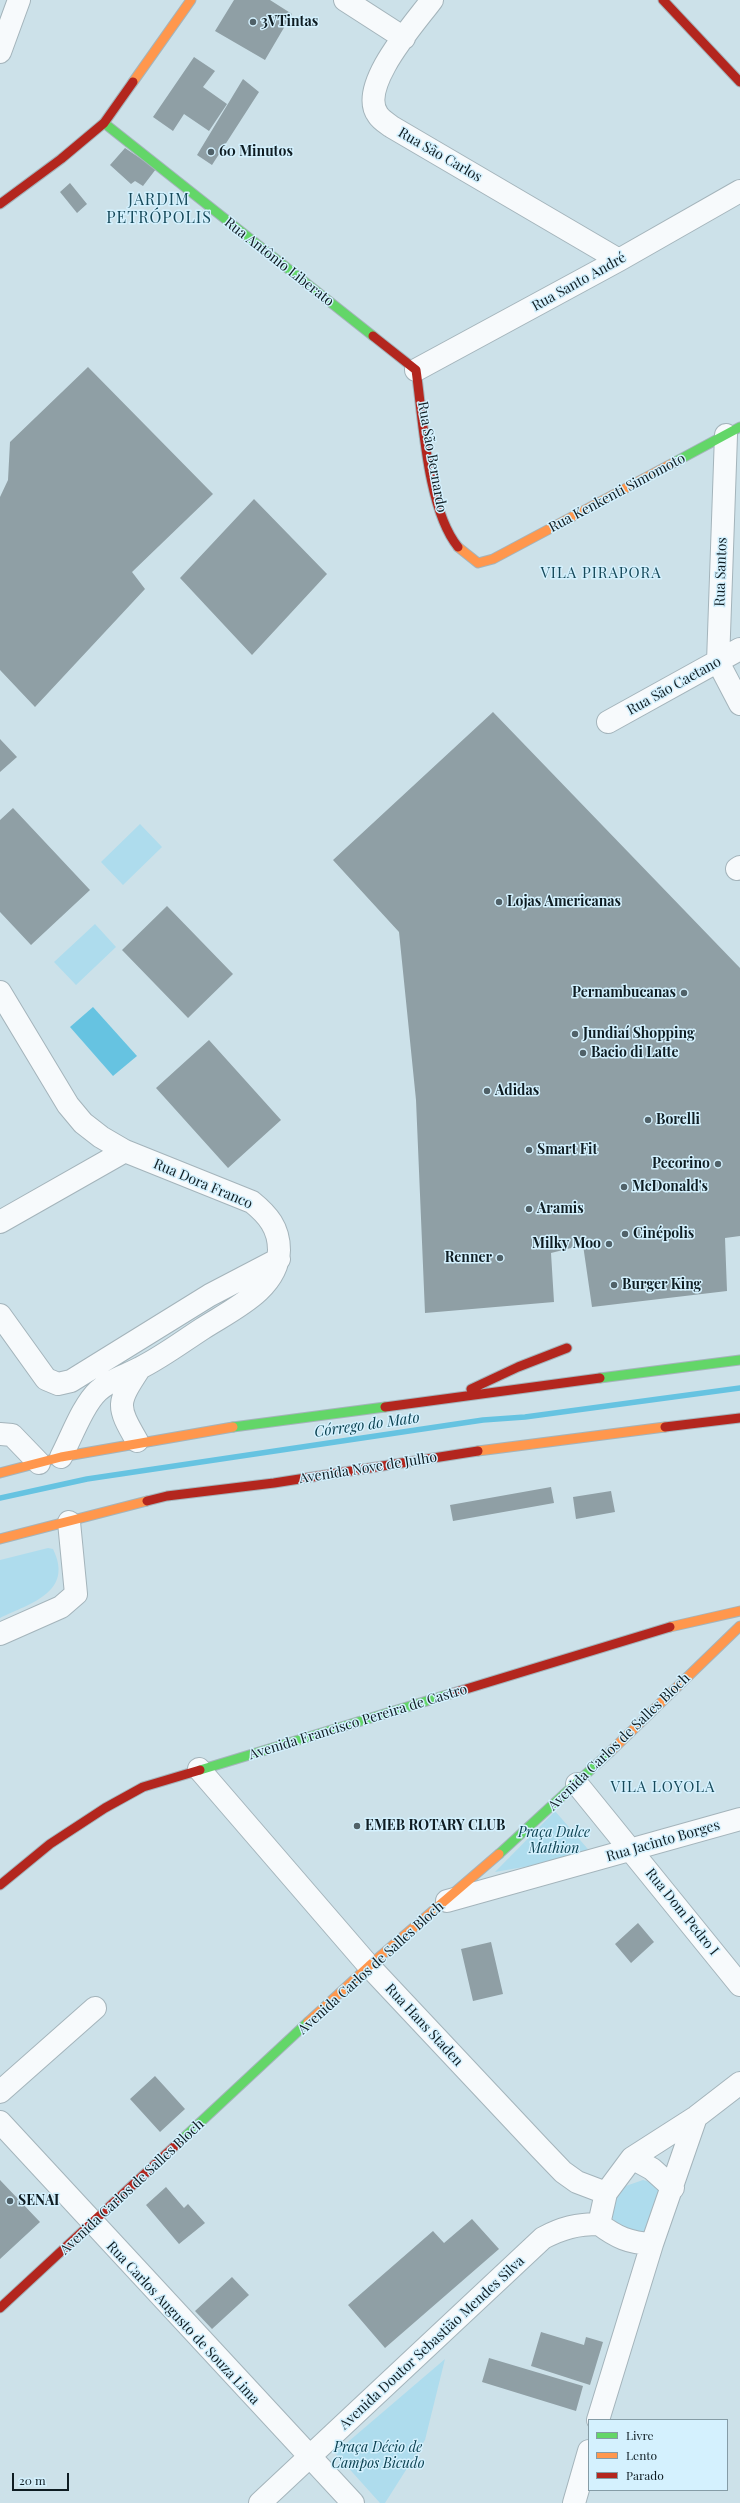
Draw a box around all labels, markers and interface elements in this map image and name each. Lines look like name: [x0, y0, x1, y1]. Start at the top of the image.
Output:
place label: 3VTintas: [261, 14, 318, 30]
marker: 3VTintas: [248, 17, 258, 27]
street label: Rua São Carlos: [395, 124, 485, 186]
place label: 60 Minutos: [219, 144, 293, 160]
marker: 60 Minutos: [206, 147, 216, 157]
district label: JARDIM PETRÓPOLIS: [106, 190, 212, 228]
street label: Rua Antônio Liberato: [221, 214, 337, 310]
street label: Rua Santo André: [529, 249, 629, 315]
street label: Rua São Bernardo: [414, 400, 450, 514]
street label: Rua Kenkenti Simomoto: [546, 450, 688, 536]
street label: Rua Santos: [711, 537, 731, 607]
district label: VILA PIRAPORA: [540, 564, 662, 582]
street label: Rua São Caetano: [624, 653, 724, 719]
place label: Lojas Americanas: [507, 894, 621, 910]
marker: Lojas Americanas: [494, 897, 504, 907]
place label: Pernambucanas: [572, 985, 676, 1001]
marker: Pernambucanas: [679, 988, 689, 998]
place label: Jundiaí Shopping: [583, 1026, 695, 1042]
marker: Jundiaí Shopping: [570, 1029, 580, 1039]
place label: Bacio di Latte: [591, 1045, 679, 1061]
marker: Bacio di Latte: [578, 1048, 588, 1058]
place label: Adidas: [495, 1083, 539, 1099]
marker: Adidas: [482, 1086, 492, 1096]
place label: Borelli: [656, 1112, 700, 1128]
marker: Borelli: [643, 1115, 653, 1125]
place label: Smart Fit: [537, 1142, 597, 1158]
marker: Smart Fit: [524, 1145, 534, 1155]
street label: Rua Dora Franco: [151, 1156, 255, 1212]
place label: Pecorino: [652, 1156, 710, 1172]
marker: Pecorino: [713, 1159, 723, 1169]
place label: McDonald's: [632, 1179, 708, 1195]
marker: McDonald's: [619, 1182, 629, 1192]
place label: Aramis: [537, 1201, 584, 1217]
marker: Aramis: [524, 1204, 534, 1214]
place label: Cinépolis: [633, 1226, 694, 1242]
marker: Cinépolis: [620, 1229, 630, 1239]
place label: Milky Moo: [532, 1236, 601, 1252]
marker: Milky Moo: [604, 1239, 614, 1249]
place label: Renner: [445, 1250, 492, 1266]
marker: Renner: [495, 1253, 505, 1263]
place label: Burger King: [622, 1277, 701, 1293]
marker: Burger King: [609, 1280, 619, 1290]
water label: Córrego do Mato: [313, 1409, 421, 1441]
street label: Avenida Nove de Julho: [298, 1449, 438, 1487]
street label: Avenida Carlos de Salles Bloch: [545, 1670, 693, 1814]
street label: Avenida Francisco Pereira de Castro: [247, 1681, 469, 1763]
district label: VILA LOYOLA: [610, 1778, 716, 1796]
street label: Rua Jacinto Borges: [604, 1817, 722, 1865]
place label: EMEB ROTARY CLUB: [365, 1818, 505, 1834]
marker: EMEB ROTARY CLUB: [352, 1821, 362, 1831]
park label: Praça Dulce Mathion: [518, 1825, 590, 1858]
street label: Rua Dom Pedro I: [642, 1865, 722, 1959]
street label: Avenida Carlos de Salles Bloch: [295, 1898, 447, 2038]
street label: Rua Hans Staden: [382, 1980, 466, 2070]
street label: Avenida Carlos de Salles Bloch: [57, 2116, 207, 2258]
place label: SENAI: [18, 2193, 59, 2209]
marker: SENAI: [5, 2196, 15, 2206]
street label: Rua Carlos Augusto de Souza Lima: [103, 2238, 263, 2408]
street label: Avenida Doutor Sebastião Mendes Silva: [336, 2253, 528, 2433]
legend: [588, 2419, 728, 2491]
text: Livre: [626, 2427, 654, 2443]
park label: Praça Décio de Campos Bicudo: [332, 2440, 424, 2472]
text: Lento: [626, 2447, 657, 2463]
scale bar: [14, 2465, 71, 2491]
text: Parado: [626, 2467, 664, 2483]
text: 20 m: [19, 2472, 46, 2488]

